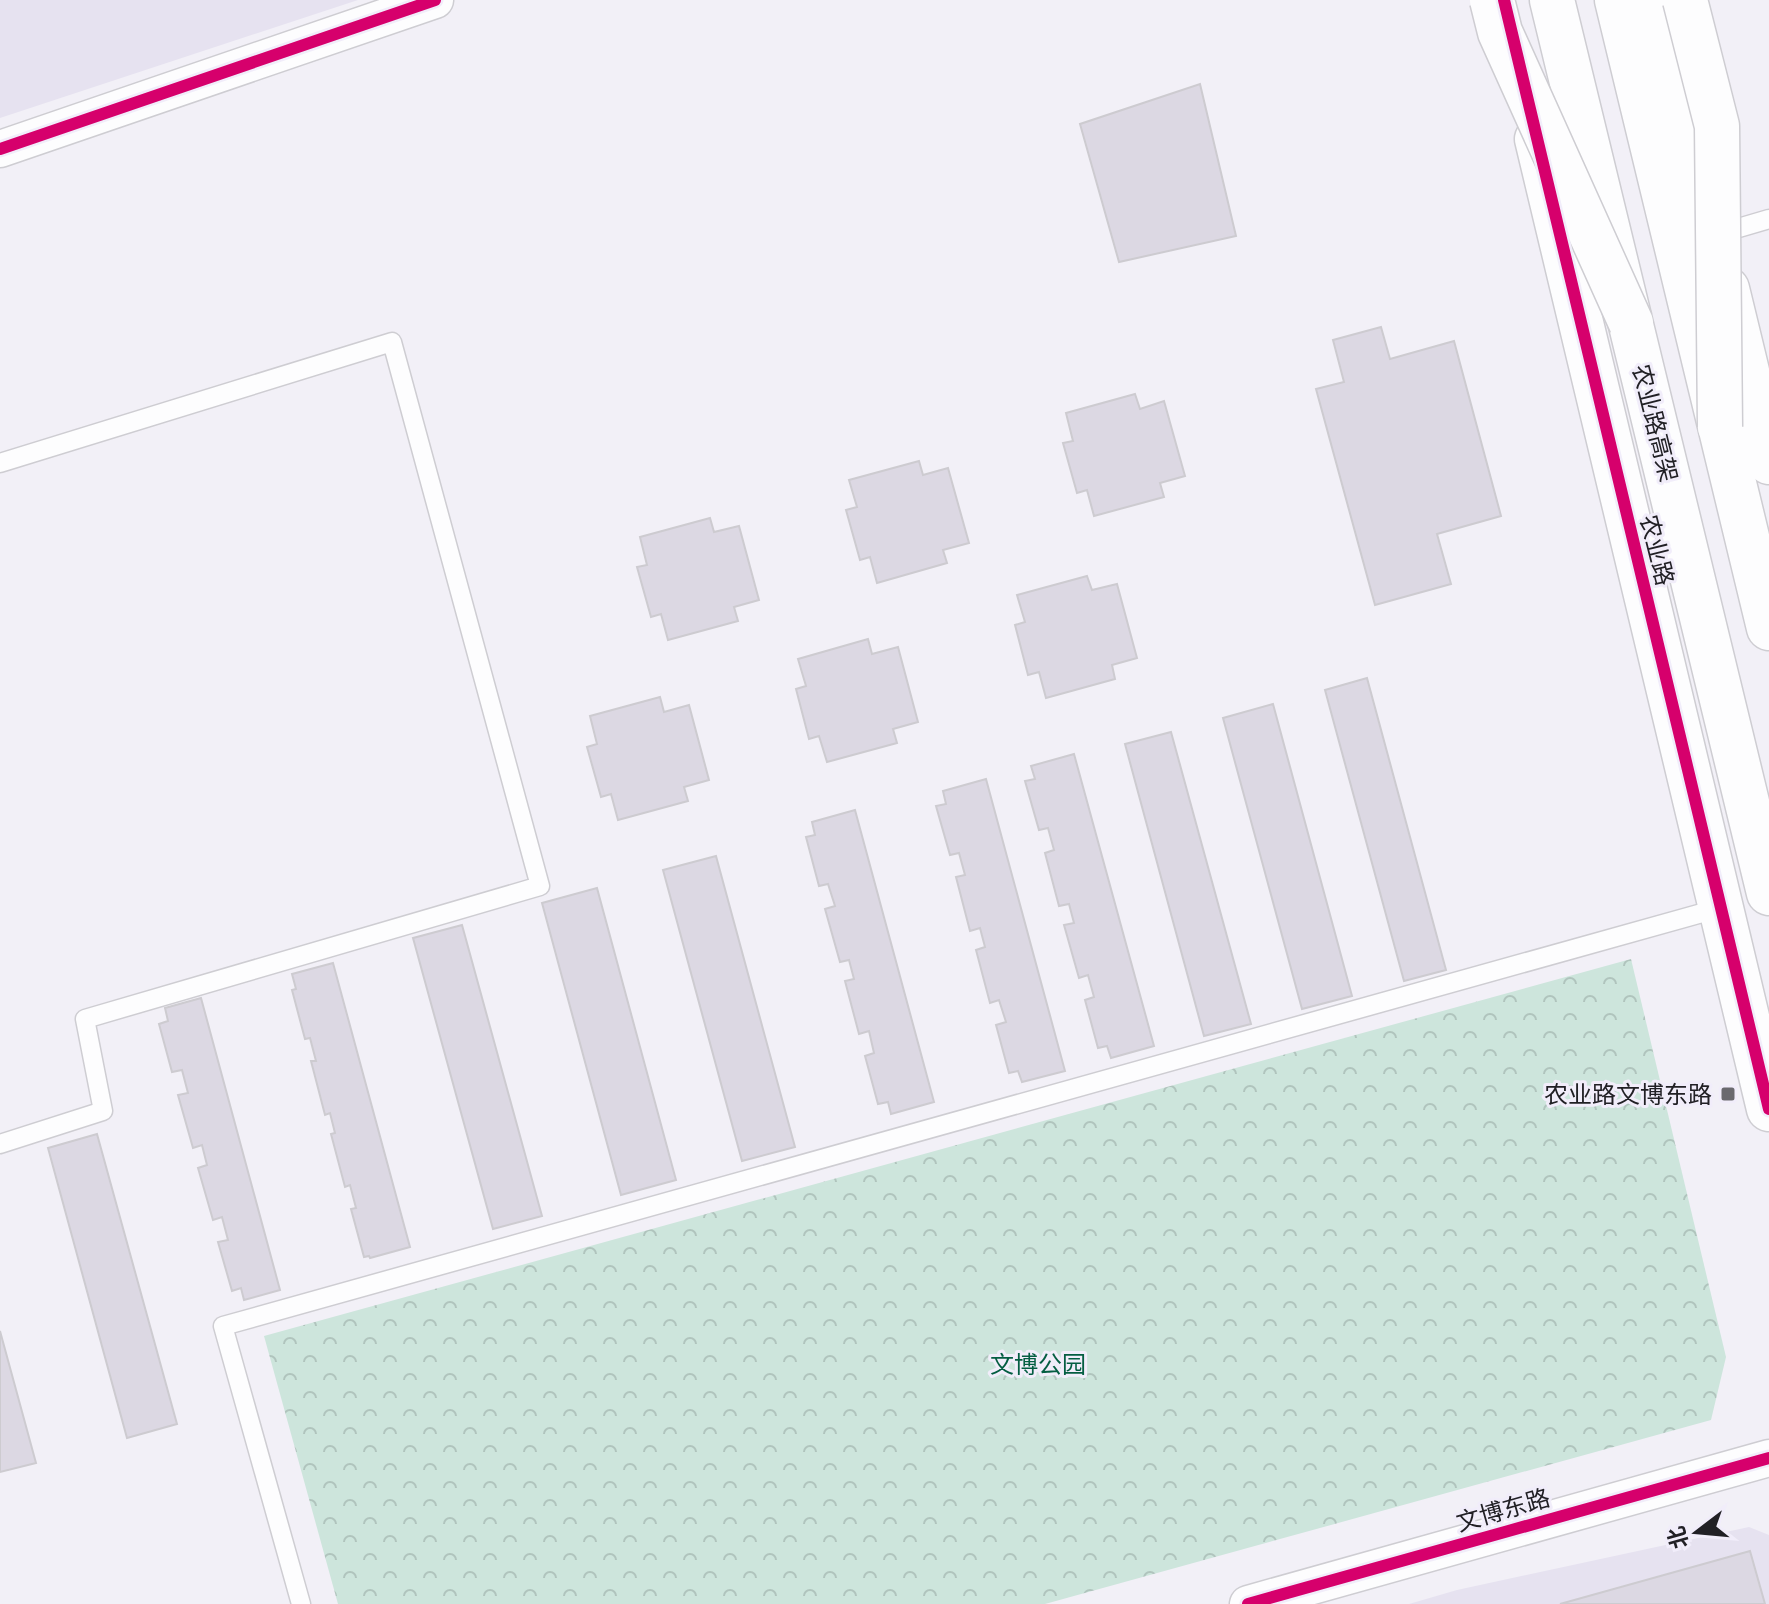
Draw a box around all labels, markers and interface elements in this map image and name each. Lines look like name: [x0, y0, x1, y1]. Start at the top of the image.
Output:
street label: 农业路高架: [1627, 362, 1683, 484]
street label: 农业路: [1635, 512, 1679, 588]
place label: 农业路文博东路: [1544, 1081, 1712, 1108]
marker: 农业路文博东路: [1719, 1085, 1737, 1103]
park label: 文博公园: [990, 1351, 1086, 1378]
street label: 文博东路: [1453, 1484, 1553, 1536]
north arrow: [1657, 1492, 1737, 1572]
text: 北: [1662, 1523, 1693, 1552]

